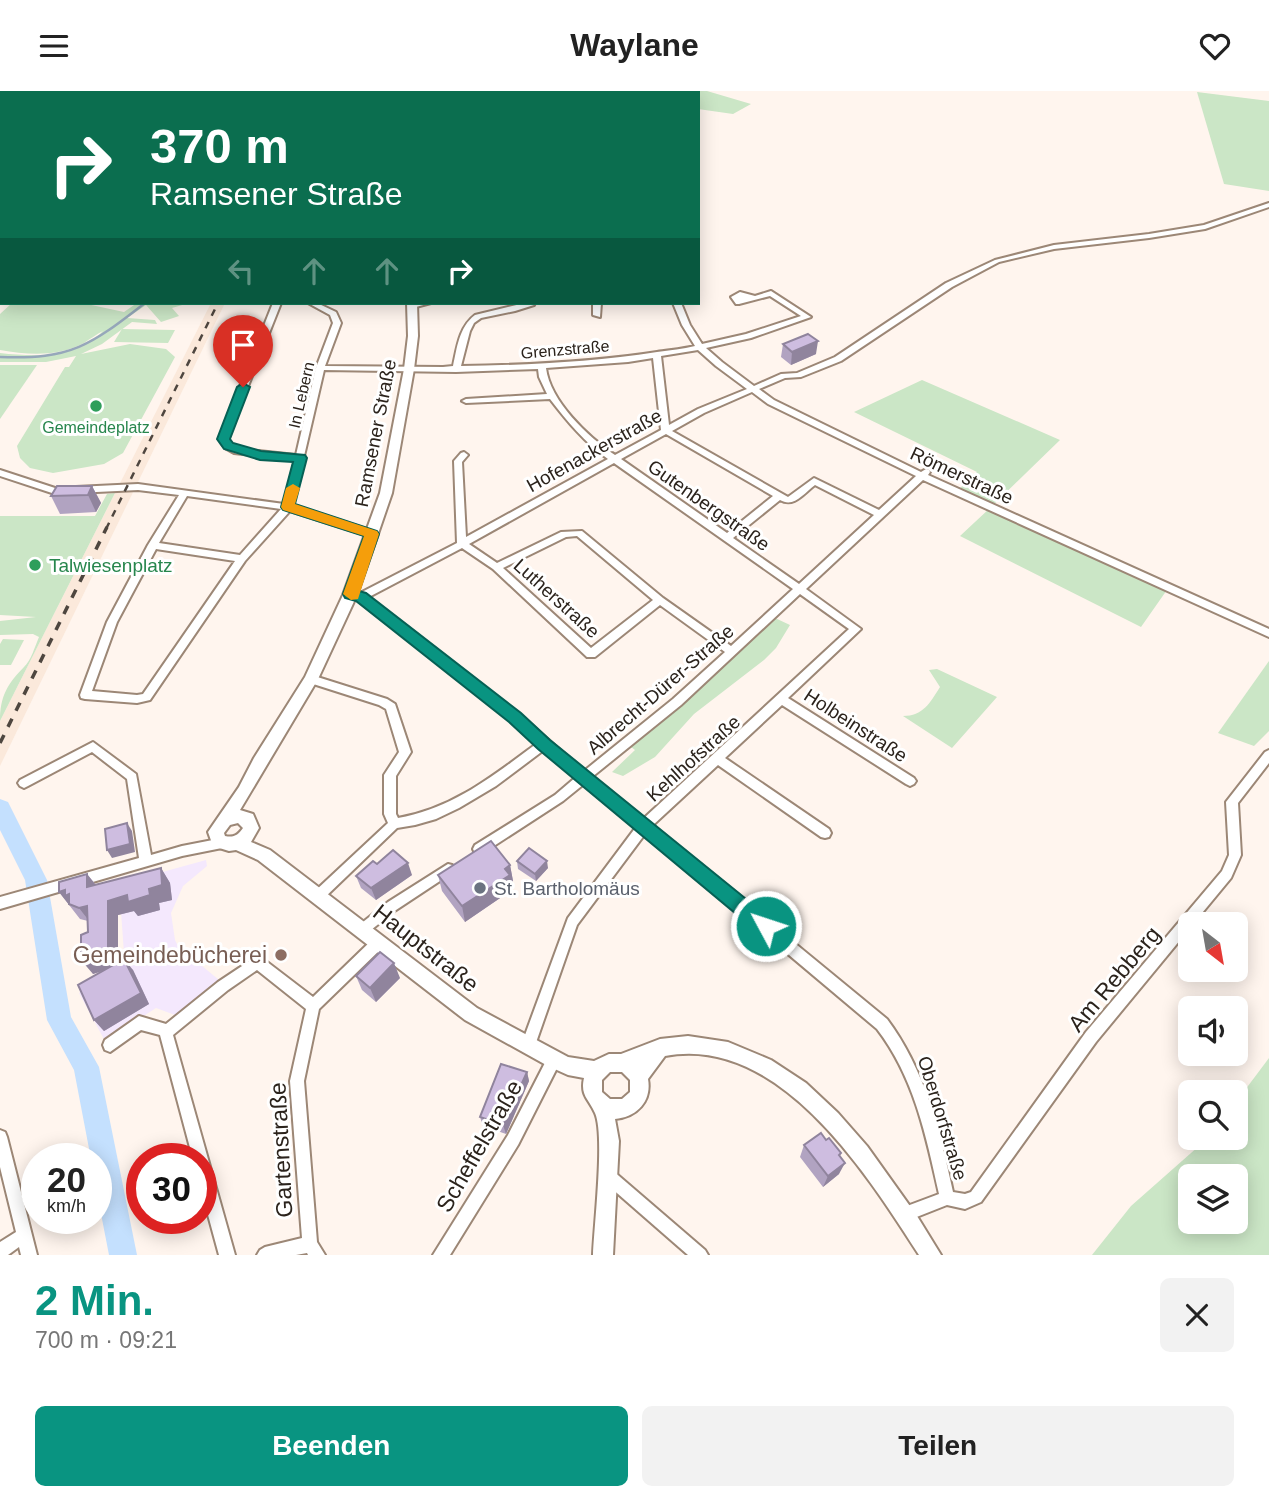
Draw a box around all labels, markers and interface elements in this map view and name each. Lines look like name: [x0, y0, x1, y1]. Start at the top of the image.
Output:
icon: menu: [35, 27, 73, 65]
text: Waylane: [570, 27, 699, 63]
icon: heart: [1196, 27, 1234, 65]
icon: right: [35, 119, 126, 210]
text: 370 m: [150, 119, 289, 173]
text: Ramsener Straße: [150, 176, 403, 212]
icon: left: [222, 252, 260, 290]
icon: ahead: [295, 252, 333, 290]
icon: ahead: [368, 252, 406, 290]
icon: right: [441, 252, 479, 290]
pin: [213, 315, 273, 387]
icon: arrive: [224, 326, 262, 364]
street label: Grenzstraße: [520, 337, 610, 362]
street label: Ramsener Straße: [351, 357, 400, 509]
street label: In Lebern: [286, 360, 317, 430]
marker: Gemeindeplatz: [88, 398, 104, 414]
street label: Hofenackerstraße: [523, 405, 665, 496]
place label: Gemeindeplatz: [42, 419, 150, 436]
street label: Römerstraße: [907, 443, 1016, 508]
street label: Gutenbergstraße: [644, 456, 774, 555]
place label: Talwiesenplatz: [49, 555, 173, 576]
street label: Lutherstraße: [510, 555, 604, 642]
marker: Talwiesenplatz: [27, 557, 43, 573]
street label: Albrecht-Dürer-Straße: [583, 620, 738, 759]
street label: Holbeinstraße: [800, 684, 911, 766]
street label: Kehlhofstraße: [642, 711, 744, 806]
place label: St. Bartholomäus: [494, 878, 640, 899]
marker: St. Bartholomäus: [472, 880, 488, 896]
position arrow: [729, 889, 803, 963]
street label: Hauptstraße: [368, 899, 484, 997]
north arrow: [1178, 912, 1248, 982]
map controls: [1178, 912, 1248, 1234]
street label: Am Rebberg: [1063, 921, 1165, 1037]
place label: Gemeindebücherei: [73, 942, 267, 968]
marker: Gemeindebücherei: [273, 947, 289, 963]
button: sound: [1178, 996, 1248, 1066]
street label: Oberdorfstraße: [914, 1053, 971, 1183]
street label: Scheffelstraße: [431, 1075, 527, 1217]
button: search: [1178, 1080, 1248, 1150]
street label: Gartenstraße: [264, 1082, 298, 1218]
speed limit sign: 30: [126, 1143, 217, 1234]
text: 20: [47, 1160, 86, 1199]
button: layers: [1178, 1164, 1248, 1234]
text: km/h: [47, 1196, 86, 1216]
text: 2 Min.: [35, 1277, 154, 1324]
button: close: [1160, 1278, 1234, 1352]
text: 700 m · 09:21: [35, 1327, 177, 1353]
button: Beenden: [35, 1406, 628, 1486]
button: Teilen: [642, 1406, 1234, 1486]

